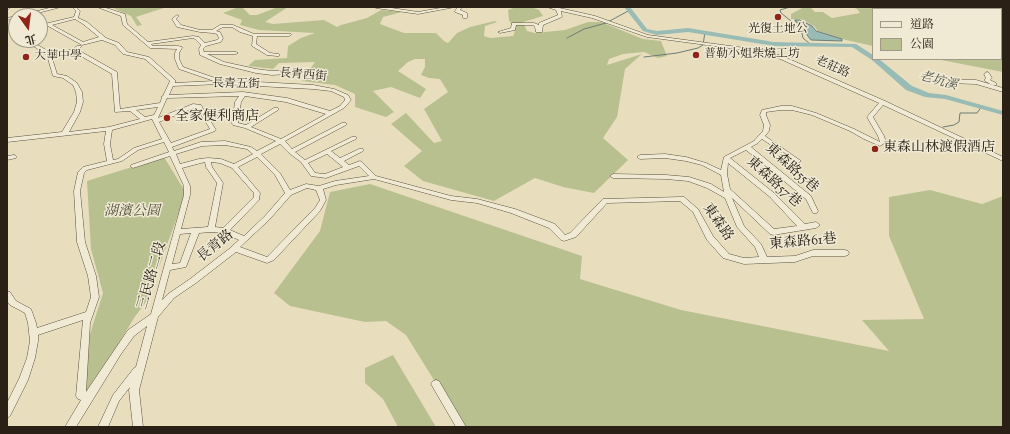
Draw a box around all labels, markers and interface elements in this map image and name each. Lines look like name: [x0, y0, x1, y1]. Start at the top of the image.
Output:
north arrow: [8, 8, 48, 48]
legend: [872, 8, 1002, 60]
marker: 光復土地公: [773, 12, 783, 22]
text: 道路: [910, 16, 934, 34]
place label: 光復土地公: [748, 23, 808, 37]
text: 北: [23, 30, 38, 48]
text: 公園: [910, 36, 934, 54]
place label: 普勒小姐柴燒工坊: [704, 48, 800, 62]
place label: 大華中學: [34, 50, 82, 64]
marker: 普勒小姐柴燒工坊: [691, 50, 701, 60]
marker: 大華中學: [21, 52, 31, 62]
street label: 老莊路: [813, 54, 851, 82]
street label: 長青西街: [278, 67, 328, 85]
water label: 老坑溪: [917, 69, 959, 95]
street label: 長青五街: [212, 77, 260, 93]
place label: 全家便利商店: [175, 110, 259, 126]
marker: 全家便利商店: [162, 113, 172, 123]
street label: 東森路55巷: [761, 141, 821, 197]
place label: 東森山林渡假酒店: [883, 141, 995, 157]
marker: 東森山林渡假酒店: [870, 144, 880, 154]
street label: 東森路57巷: [742, 154, 804, 212]
street label: 東森路: [698, 201, 736, 245]
park label: 湖濱公園: [104, 205, 160, 221]
street label: 長青路: [194, 227, 238, 267]
street label: 東森路61巷: [769, 232, 837, 254]
street label: 三民路二段: [135, 240, 171, 312]

